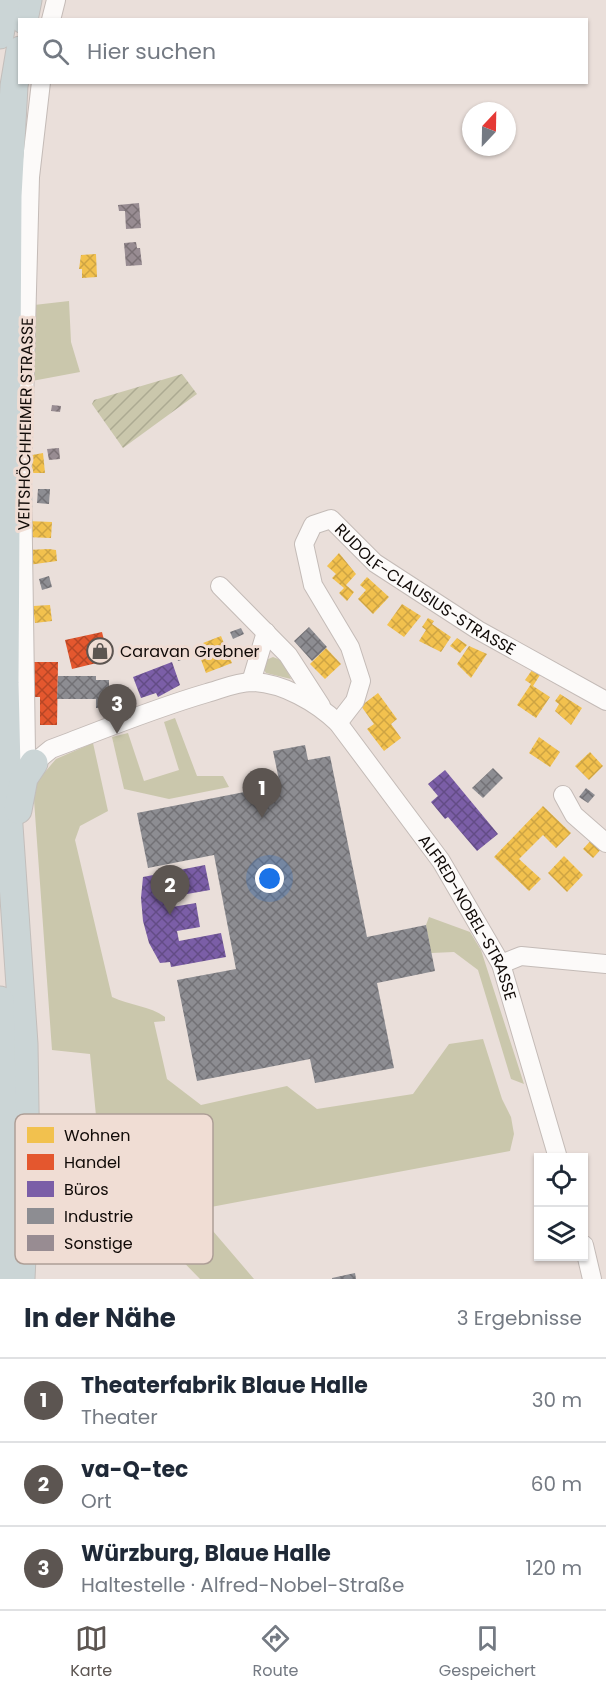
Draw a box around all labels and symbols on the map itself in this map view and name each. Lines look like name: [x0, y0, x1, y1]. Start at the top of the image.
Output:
north arrow: [462, 102, 516, 156]
street label: VEITSHÖCHHEIMER STRASSE: [12, 317, 39, 531]
street label: RUDOLF-CLAUSIUS-STRASSE: [329, 518, 520, 661]
shop icon: Caravan Grebner: [85, 636, 115, 666]
place label: Caravan Grebner: [120, 640, 260, 663]
pin: 3: [98, 684, 136, 734]
pin: 1: [242, 768, 282, 818]
street label: ALFRED-NOBEL-STRASSE: [413, 830, 522, 1003]
your location: [255, 864, 284, 893]
pin: 2: [150, 866, 190, 915]
legend: [15, 1114, 213, 1264]
text: Wohnen: [64, 1124, 131, 1147]
text: Handel: [64, 1151, 121, 1174]
text: Büros: [64, 1178, 109, 1201]
text: Industrie: [64, 1205, 133, 1228]
text: Sonstige: [64, 1232, 133, 1255]

